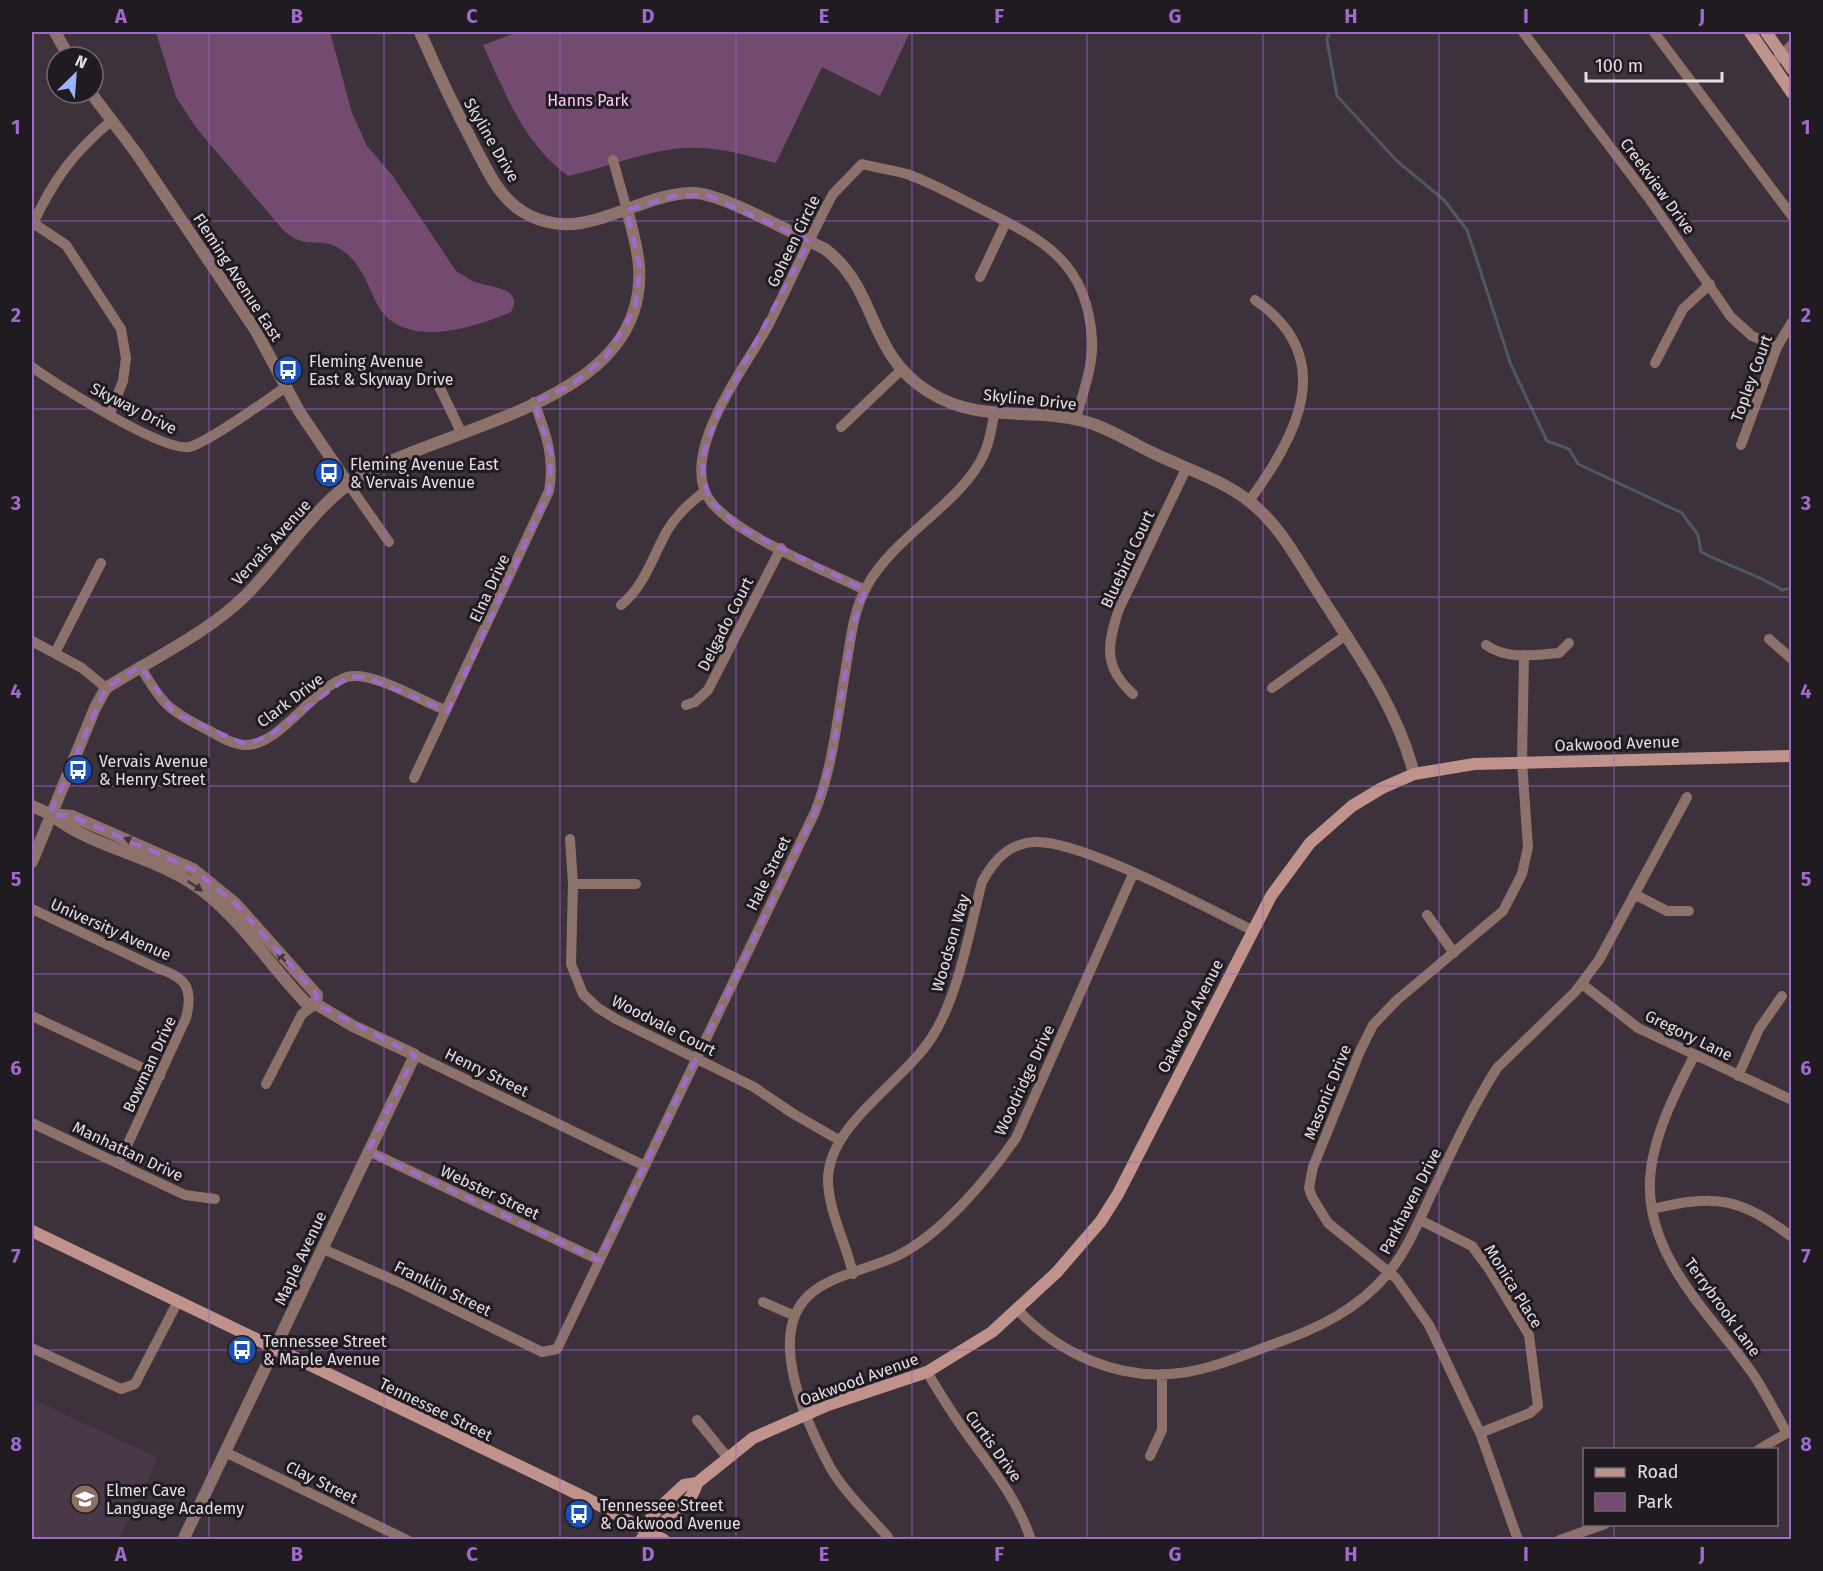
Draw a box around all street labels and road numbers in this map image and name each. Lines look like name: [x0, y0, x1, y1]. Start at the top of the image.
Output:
street label: Skyline Drive: [460, 95, 523, 186]
street label: Creekview Drive: [1616, 134, 1699, 238]
street label: Goheen Circle: [763, 192, 824, 290]
street label: Fleming Avenue East: [189, 210, 286, 345]
street label: Topley Court: [1727, 332, 1776, 424]
street label: Skyway Drive: [88, 379, 180, 438]
street label: Skyline Drive: [982, 385, 1078, 414]
street label: Vervais Avenue: [228, 495, 315, 589]
street label: Bluebird Court: [1097, 507, 1158, 611]
street label: Elna Drive: [465, 551, 513, 625]
street label: Delgado Court: [694, 574, 757, 674]
street label: Clark Drive: [253, 669, 327, 732]
street label: Oakwood Avenue: [1554, 732, 1680, 755]
street label: Hale Street: [742, 833, 795, 914]
street label: Woodson Way: [927, 892, 974, 994]
street label: University Avenue: [48, 894, 174, 965]
street label: Oakwood Avenue: [1154, 956, 1227, 1076]
street label: Woodvale Court: [609, 991, 719, 1060]
street label: Gregory Lane: [1642, 1006, 1736, 1065]
street label: Bowman Drive: [119, 1013, 180, 1115]
street label: Woodridge Drive: [990, 1022, 1058, 1139]
street label: Masonic Drive: [1300, 1042, 1355, 1143]
street label: Henry Street: [442, 1044, 532, 1101]
street label: Manhattan Drive: [69, 1118, 186, 1185]
street label: Parkhaven Drive: [1375, 1145, 1445, 1258]
street label: Webster Street: [437, 1161, 542, 1224]
street label: Maple Avenue: [270, 1208, 330, 1308]
street label: Monica Place: [1480, 1241, 1547, 1331]
street label: Terrybrook Lane: [1680, 1254, 1765, 1360]
street label: Franklin Street: [391, 1257, 495, 1320]
street label: Oakwood Avenue: [797, 1349, 921, 1410]
street label: Tennessee Street: [376, 1374, 496, 1445]
street label: Curtis Drive: [961, 1407, 1026, 1486]
street label: Clay Street: [283, 1457, 361, 1508]

